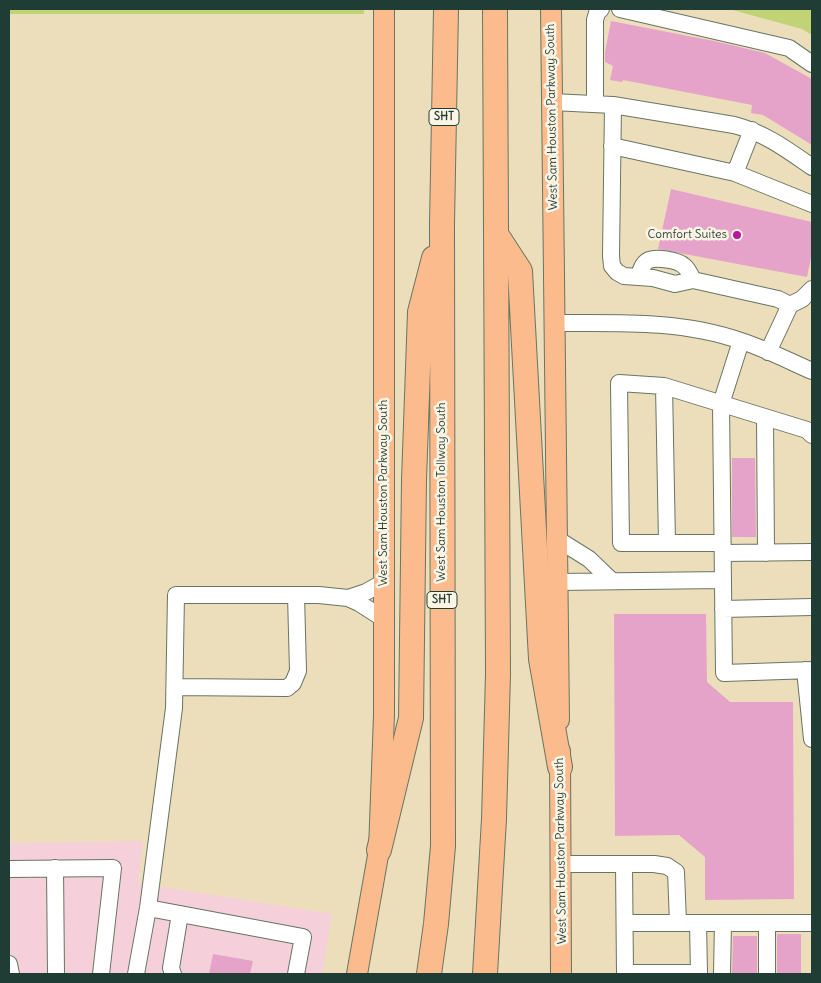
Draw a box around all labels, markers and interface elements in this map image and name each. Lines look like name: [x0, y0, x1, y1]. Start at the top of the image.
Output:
street label: West Sam Houston Parkway South: [543, 24, 561, 210]
road number: SHT: [429, 108, 459, 125]
place label: Comfort Suites: [647, 228, 727, 242]
marker: Comfort Suites: [731, 229, 743, 241]
street label: West Sam Houston Parkway South: [377, 400, 391, 586]
street label: West Sam Houston Tollway South: [435, 402, 449, 582]
road number: SHT: [427, 592, 457, 608]
street label: West Sam Houston Parkway South: [552, 758, 570, 944]

